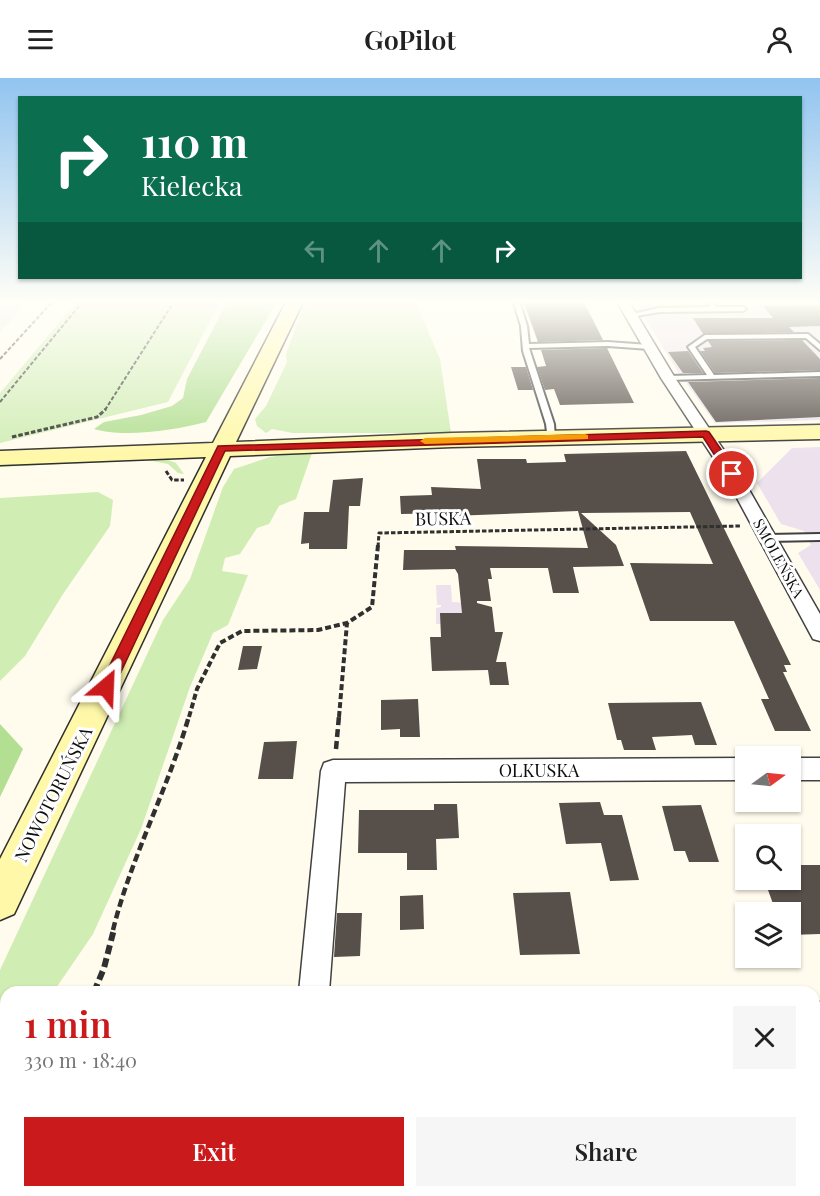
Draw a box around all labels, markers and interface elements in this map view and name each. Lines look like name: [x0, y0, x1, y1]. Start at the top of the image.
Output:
text: GoPilot: [364, 21, 456, 57]
icon: menu: [24, 23, 57, 56]
icon: person: [763, 23, 796, 56]
text: 110 m: [141, 113, 248, 169]
icon: right: [42, 120, 120, 198]
text: Kielecka: [141, 167, 243, 203]
icon: left: [299, 234, 332, 267]
icon: ahead: [362, 234, 395, 267]
icon: ahead: [425, 234, 458, 267]
icon: right: [488, 234, 521, 267]
pin: [706, 448, 757, 499]
icon: arrive: [715, 457, 748, 490]
street label: BUSKA: [415, 505, 472, 530]
street label: SMOLEŃSKA: [749, 515, 809, 602]
position arrow: [74, 655, 138, 719]
street label: NOWOTORUŃSKA: [9, 722, 98, 866]
north arrow: [735, 746, 801, 812]
map controls: [735, 746, 801, 968]
street label: OLKUSKA: [499, 758, 580, 782]
button: search: [735, 824, 801, 890]
button: layers: [735, 902, 801, 968]
text: 1 min: [24, 999, 112, 1047]
button: close: [733, 1006, 796, 1069]
text: 330 m · 18:40: [24, 1046, 137, 1073]
button: Exit: [24, 1117, 404, 1186]
button: Share: [416, 1117, 796, 1186]

